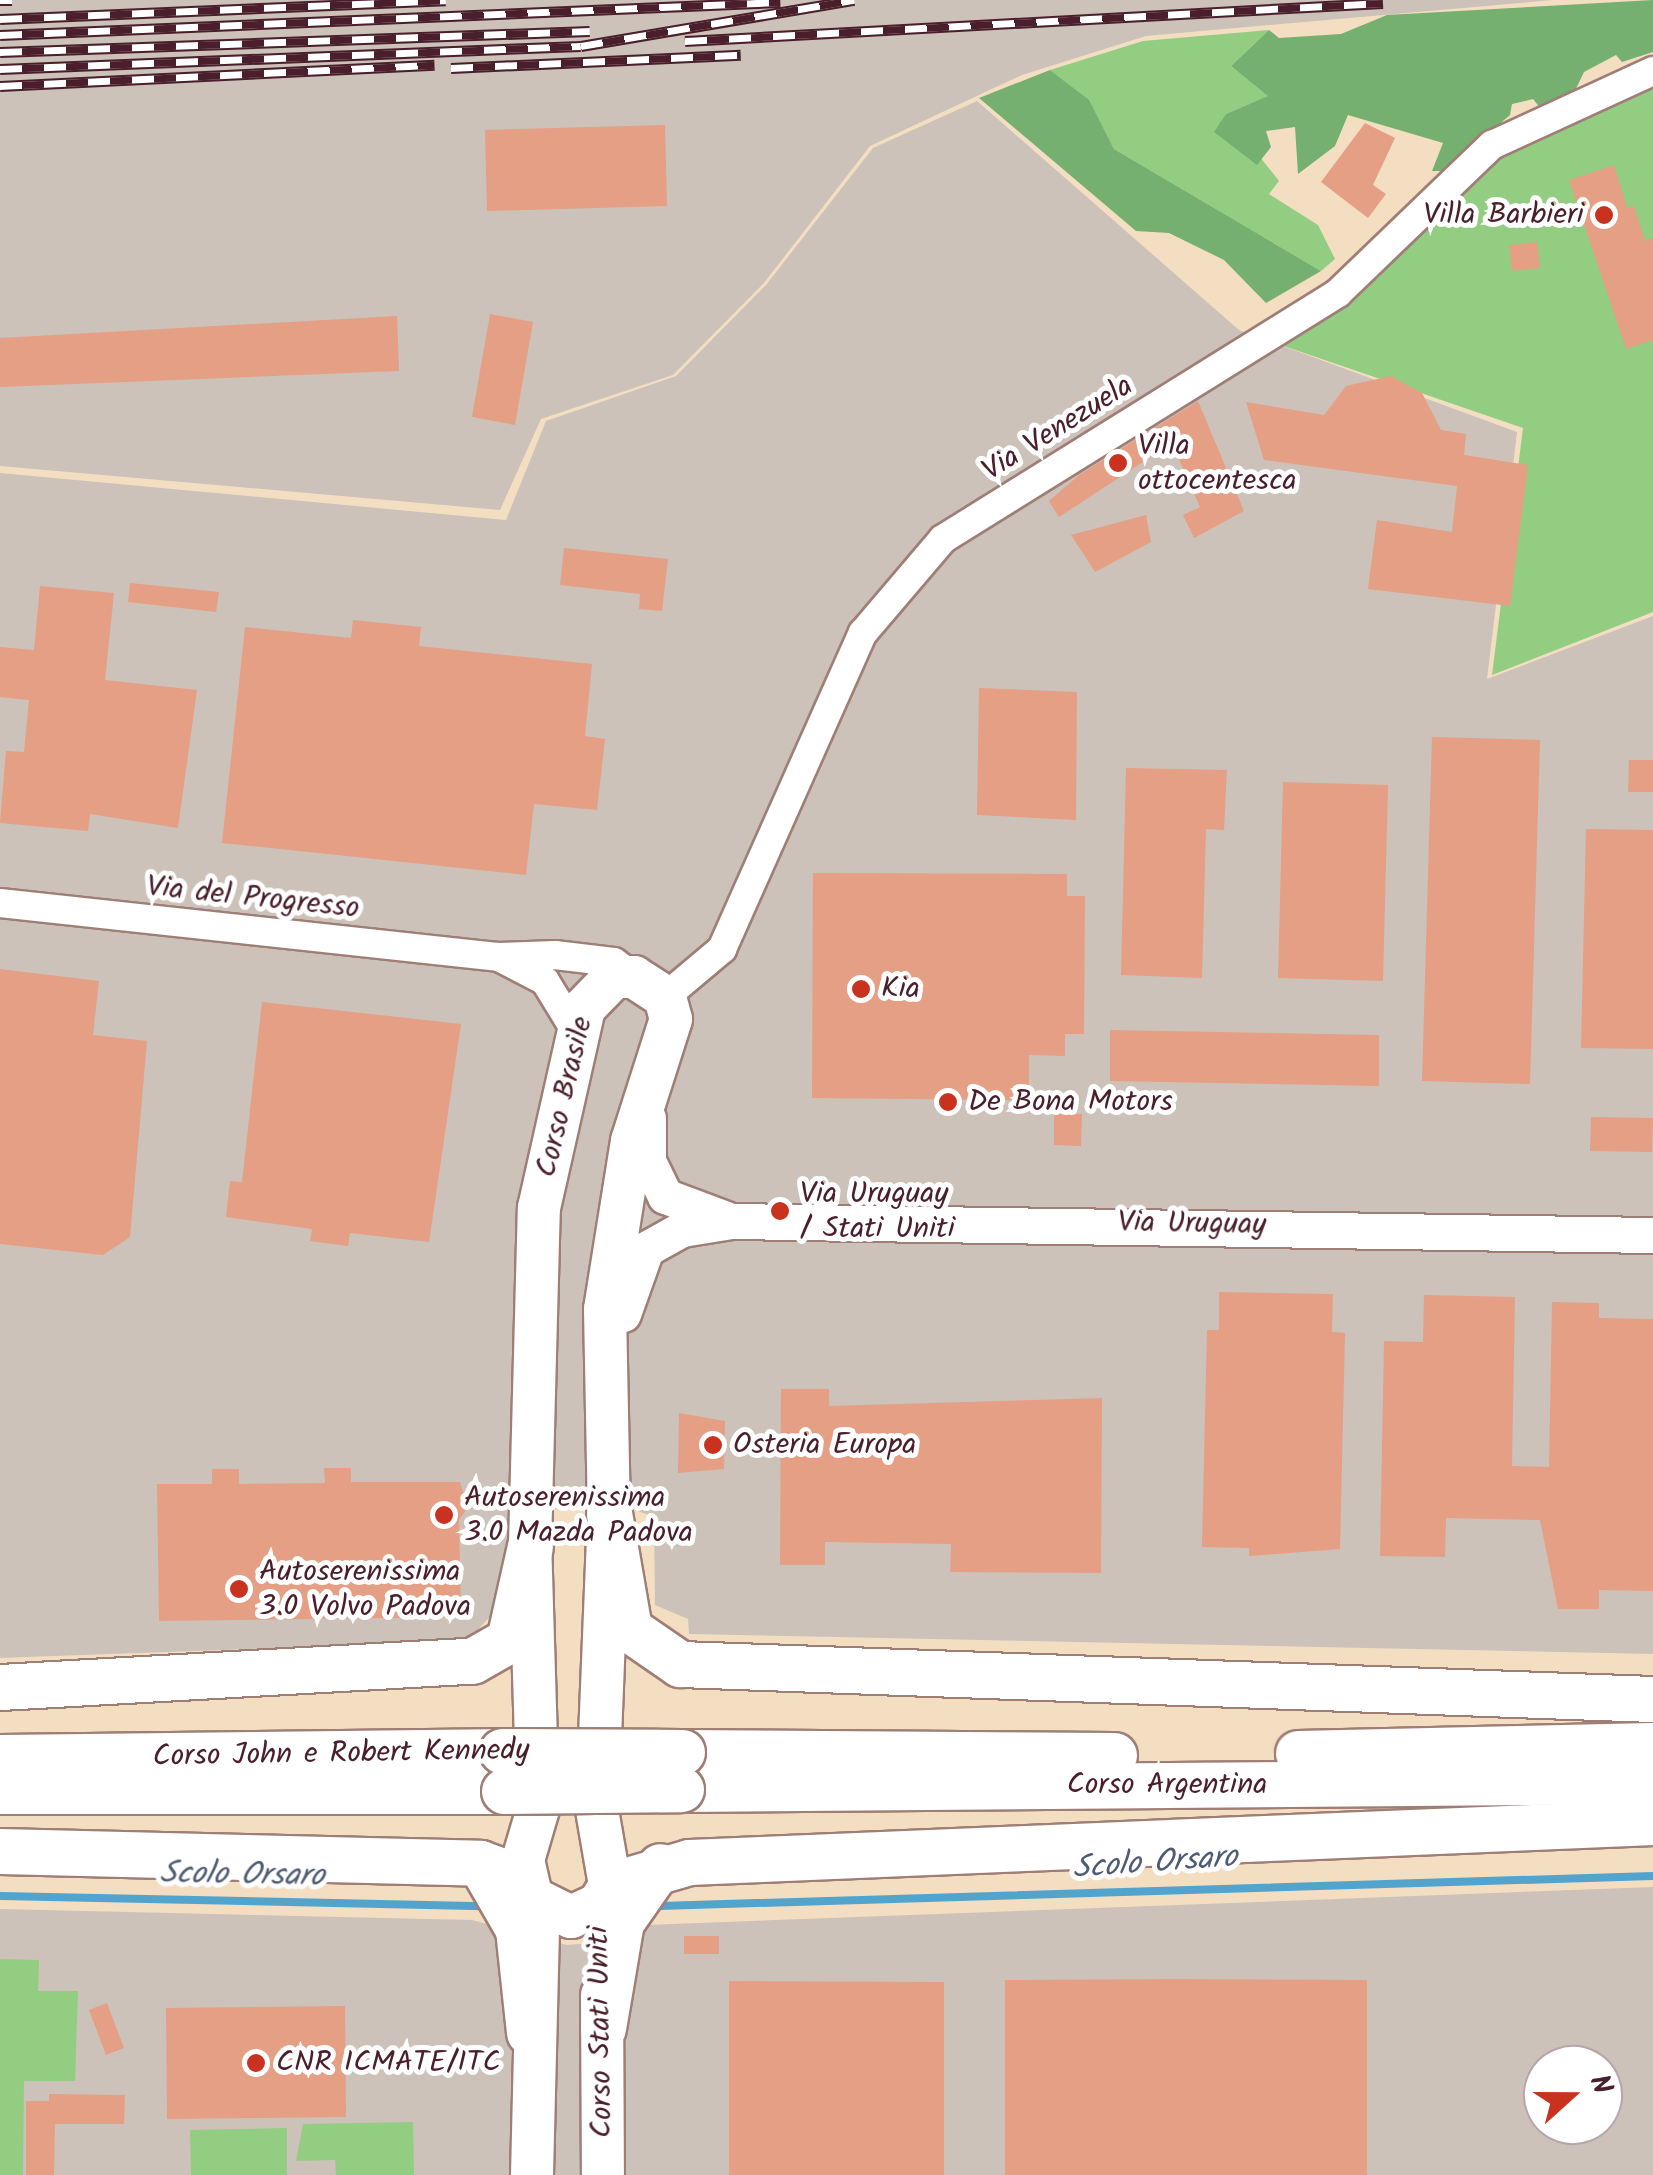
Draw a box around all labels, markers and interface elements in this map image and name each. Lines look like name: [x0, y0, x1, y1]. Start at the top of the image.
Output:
place label: Villa Barbieri: [1424, 197, 1584, 233]
marker: Villa Barbieri: [1593, 204, 1615, 226]
street label: Via Venezuela: [976, 369, 1140, 489]
place label: Villa ottocentesca: [1138, 428, 1297, 498]
marker: Villa ottocentesca: [1107, 452, 1129, 474]
street label: Via del Progresso: [145, 869, 361, 927]
place label: Kia: [881, 971, 920, 1007]
marker: Kia: [850, 978, 872, 1000]
street label: Corso Brasile: [529, 1013, 601, 1181]
place label: De Bona Motors: [968, 1084, 1173, 1120]
marker: De Bona Motors: [937, 1091, 959, 1113]
place label: Via Uruguay / Stati Uniti: [800, 1176, 955, 1246]
marker: Via Uruguay / Stati Uniti: [769, 1200, 791, 1222]
street label: Via Uruguay: [1118, 1205, 1266, 1243]
place label: Osteria Europa: [733, 1427, 916, 1463]
marker: Osteria Europa: [702, 1434, 724, 1456]
place label: Autoserenissima 3.0 Mazda Padova: [464, 1480, 693, 1550]
marker: Autoserenissima 3.0 Mazda Padova: [433, 1504, 455, 1526]
place label: Autoserenissima 3.0 Volvo Padova: [259, 1554, 471, 1624]
marker: Autoserenissima 3.0 Volvo Padova: [228, 1578, 250, 1600]
street label: Corso John e Robert Kennedy: [152, 1733, 530, 1775]
street label: Corso Argentina: [1067, 1767, 1267, 1803]
water label: Scolo Orsaro: [1071, 1839, 1239, 1889]
water label: Scolo Orsaro: [159, 1855, 325, 1897]
street label: Corso Stati Uniti: [581, 1926, 621, 2138]
place label: CNR ICMATE/ITC: [276, 2045, 501, 2081]
north arrow: [1523, 2045, 1623, 2145]
marker: CNR ICMATE/ITC: [245, 2052, 267, 2074]
text: N: [1575, 2068, 1624, 2101]

